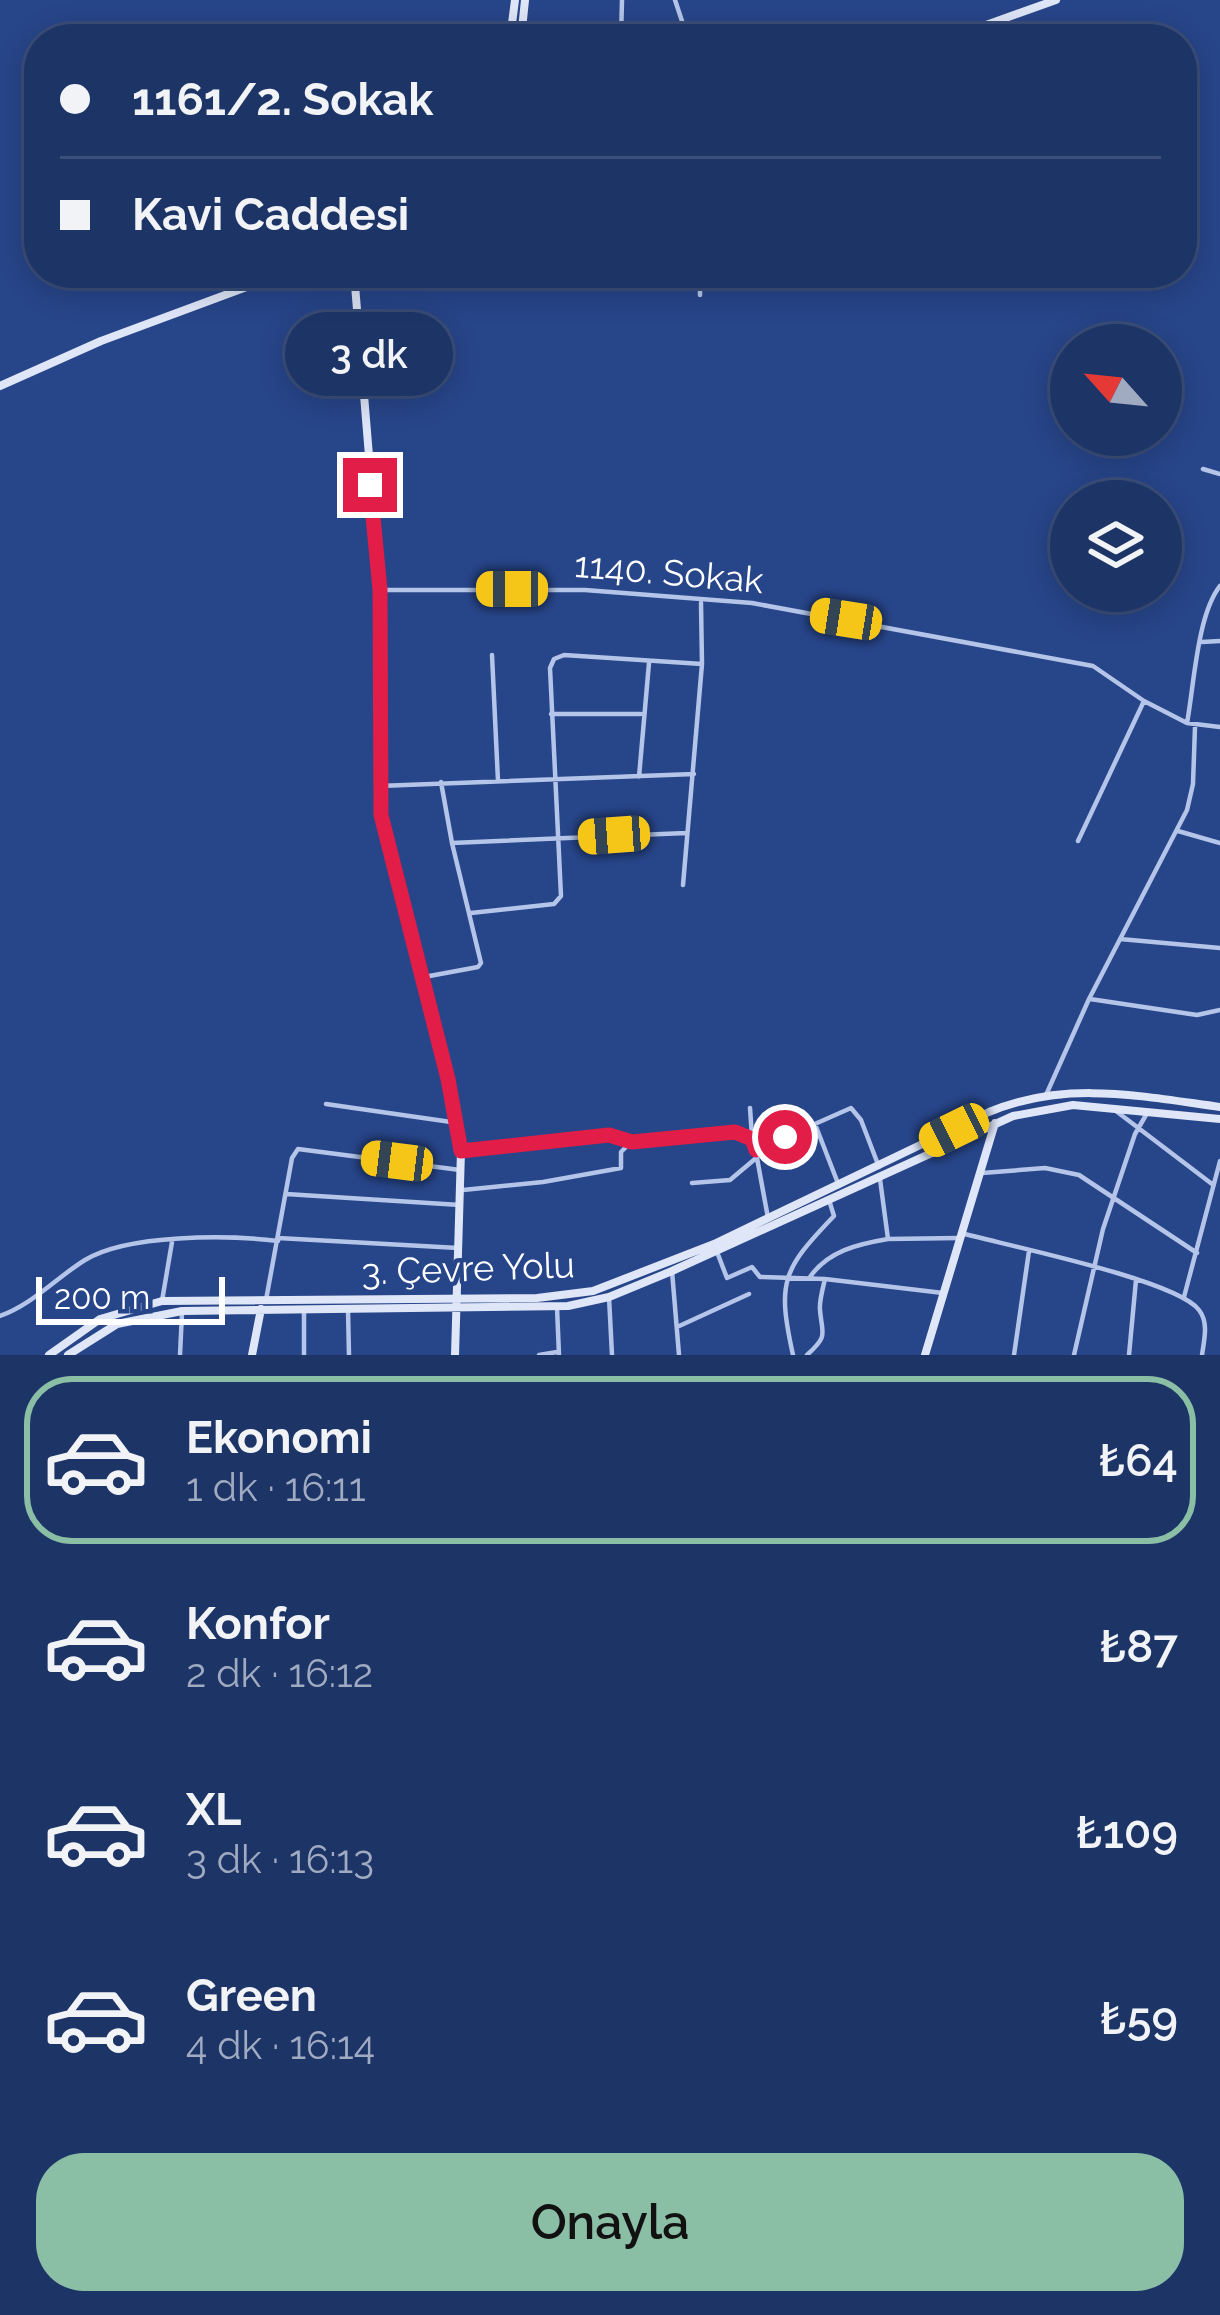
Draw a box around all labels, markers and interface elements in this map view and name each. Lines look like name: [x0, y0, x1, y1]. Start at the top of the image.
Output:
text: 1161/2. Sokak: [132, 73, 433, 126]
text: Kavi Caddesi: [132, 188, 409, 241]
callout: 3 dk: [286, 311, 454, 395]
north arrow: [1050, 324, 1182, 456]
map controls: [1050, 324, 1182, 612]
text: 3 dk: [330, 331, 408, 377]
route end: [343, 458, 397, 512]
button: layers: [1050, 480, 1182, 612]
street label: 1140. Sokak: [573, 543, 765, 601]
car: [476, 571, 548, 607]
car: [808, 596, 884, 642]
car: [577, 815, 651, 855]
car: [914, 1098, 994, 1162]
route start: [758, 1110, 812, 1164]
car: [359, 1139, 435, 1183]
street label: 3. Çevre Yolu: [361, 1243, 575, 1293]
scale bar: [36, 1271, 225, 1324]
text: 200 m: [54, 1278, 150, 1317]
icon: car: [42, 1406, 150, 1514]
text: Ekonomi: [186, 1411, 372, 1464]
text: ₺64: [1099, 1434, 1178, 1487]
text: 1 dk · 16:11: [186, 1464, 366, 1510]
icon: car: [42, 1592, 150, 1700]
text: Konfor: [186, 1597, 330, 1650]
text: ₺87: [1100, 1620, 1178, 1673]
text: 2 dk · 16:12: [186, 1650, 373, 1696]
icon: car: [42, 1778, 150, 1886]
text: XL: [186, 1783, 241, 1836]
text: ₺109: [1076, 1806, 1178, 1859]
text: 3 dk · 16:13: [186, 1836, 374, 1882]
icon: car: [42, 1964, 150, 2072]
text: Green: [186, 1969, 317, 2022]
text: ₺59: [1100, 1992, 1178, 2045]
text: 4 dk · 16:14: [186, 2022, 375, 2068]
button: Onayla: [36, 2153, 1184, 2291]

